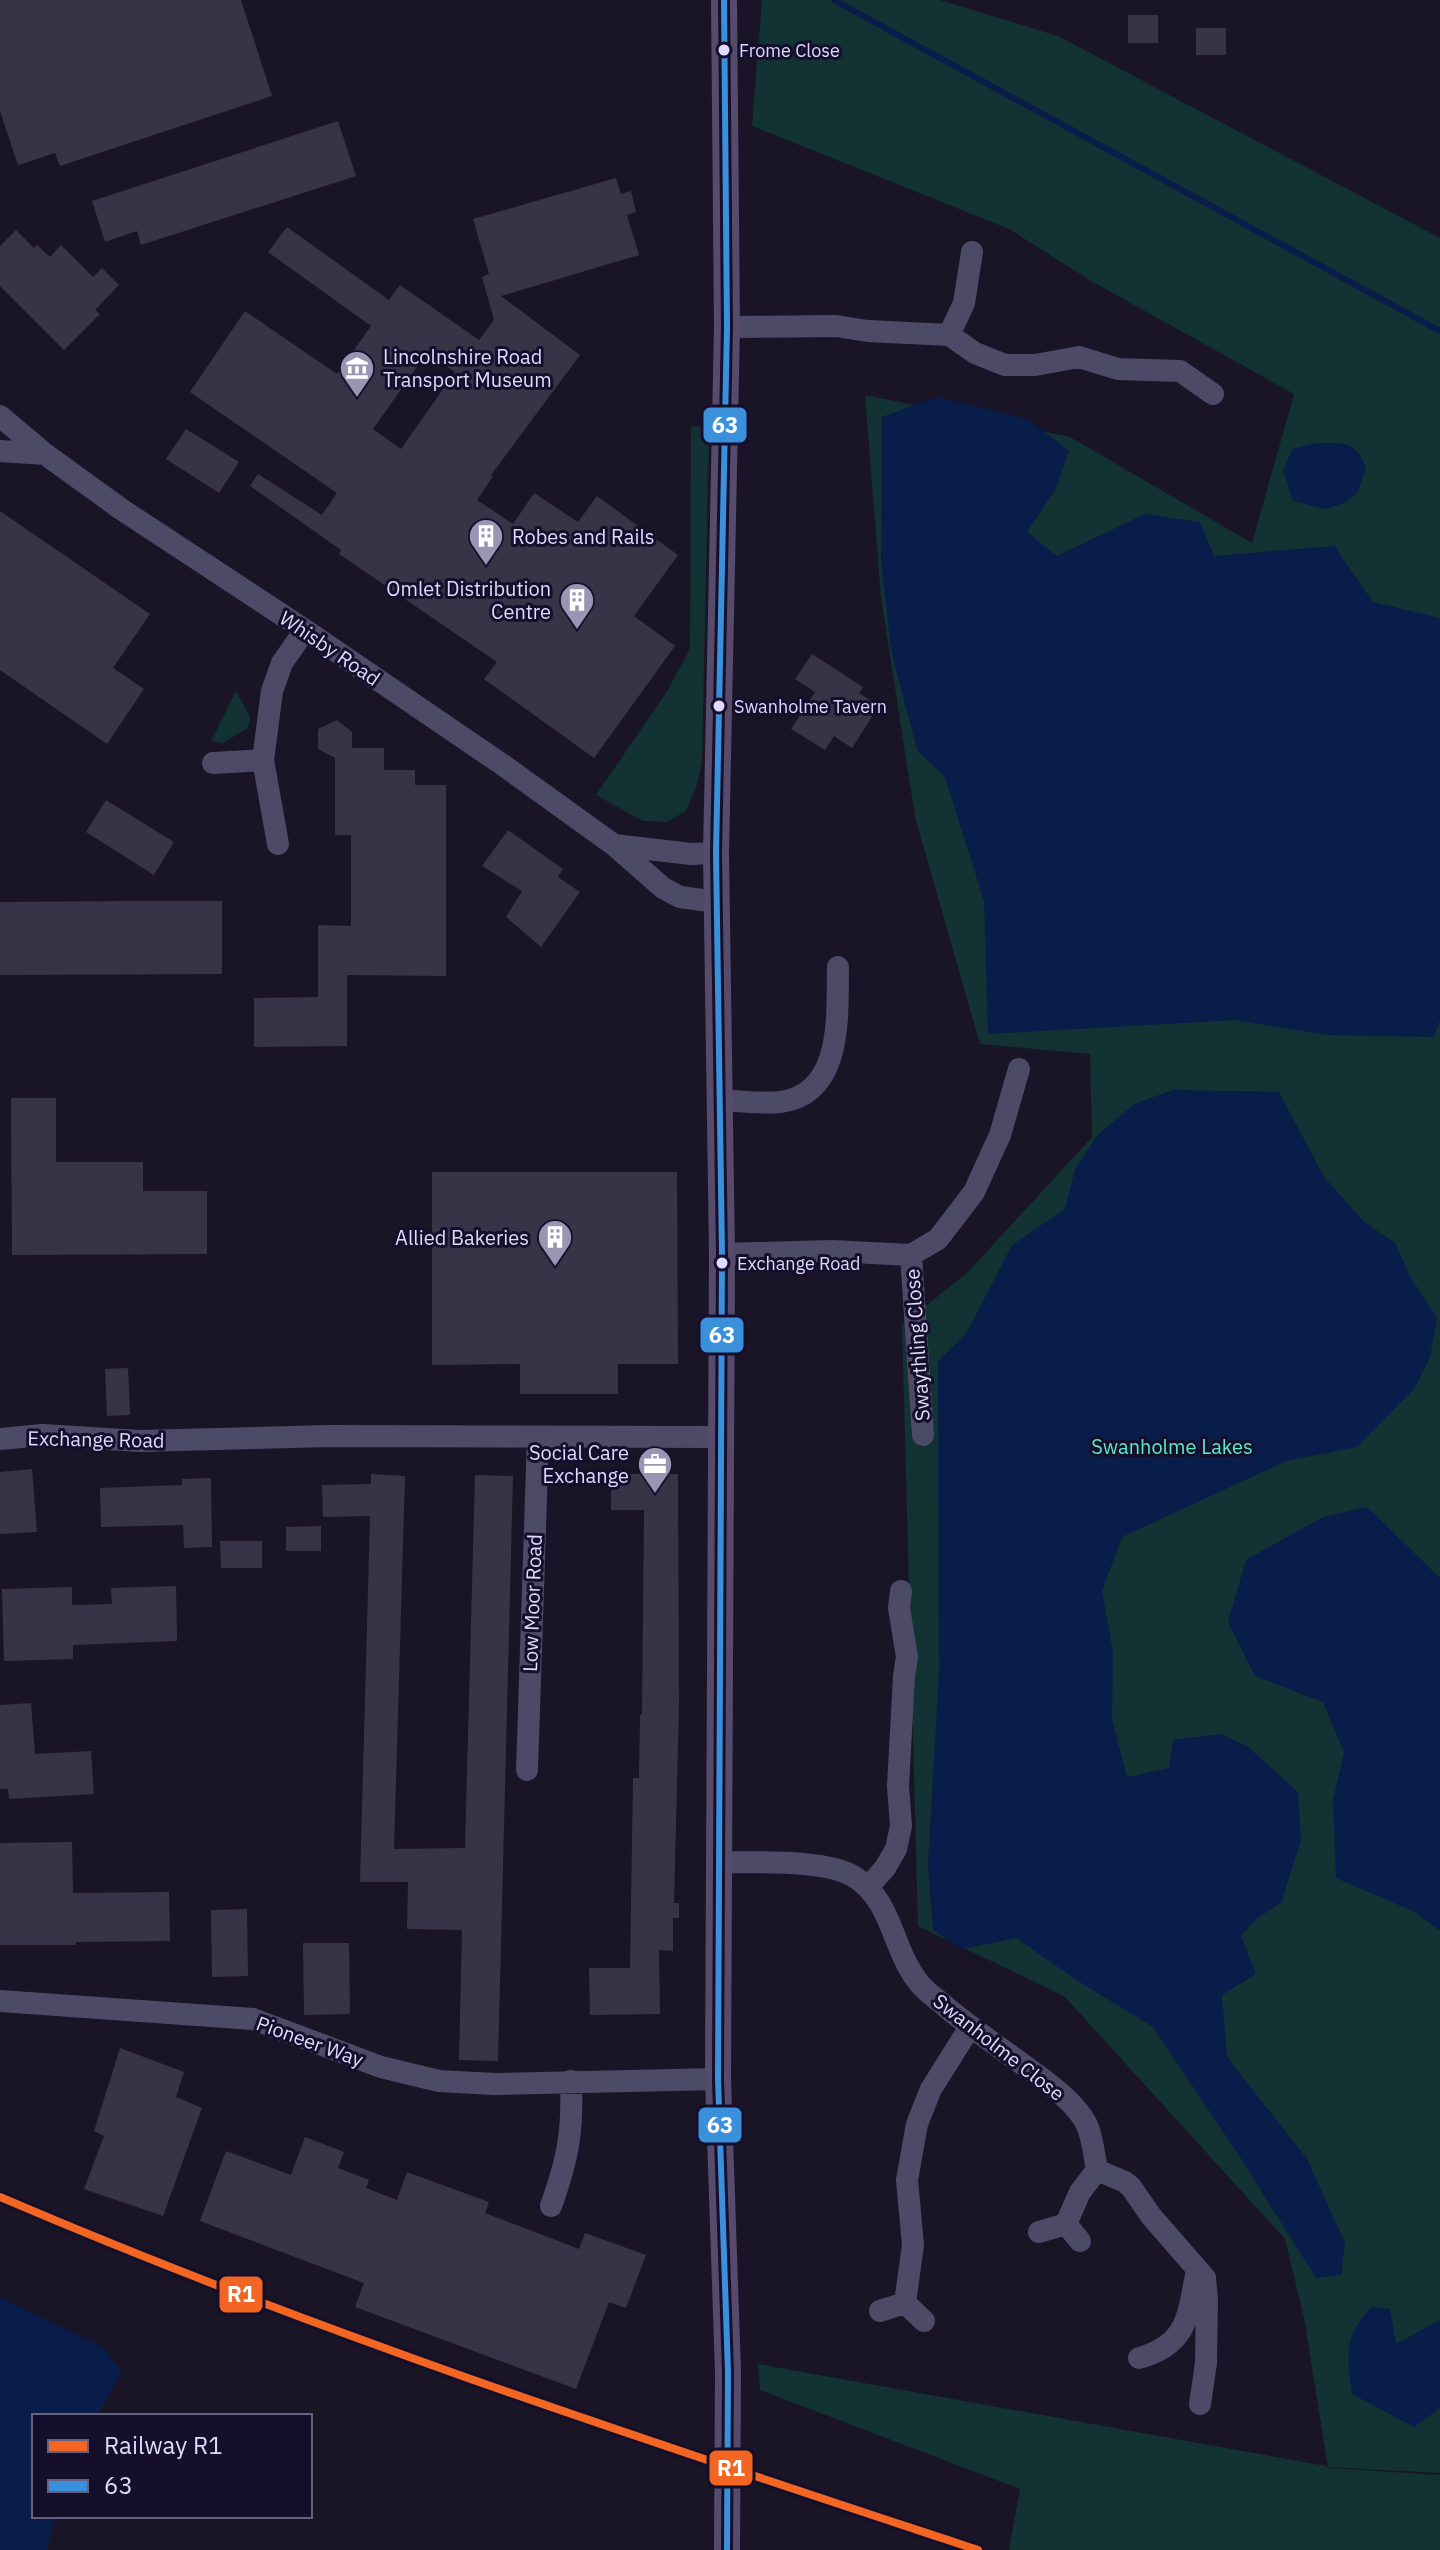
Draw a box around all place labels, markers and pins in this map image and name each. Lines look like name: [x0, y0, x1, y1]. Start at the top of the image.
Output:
place label: Frome Close: [739, 39, 840, 62]
marker: Frome Close: [716, 42, 732, 58]
place label: Lincolnshire Road Transport Museum: [383, 343, 552, 393]
museum icon: Lincolnshire Road Transport Museum: [338, 349, 376, 399]
building icon: Robes and Rails: [467, 517, 505, 567]
place label: Robes and Rails: [512, 523, 655, 550]
place label: Omlet Distribution Centre: [386, 575, 551, 625]
building icon: Omlet Distribution Centre: [558, 581, 596, 631]
place label: Swanholme Tavern: [734, 695, 887, 718]
marker: Swanholme Tavern: [711, 698, 727, 714]
building icon: Allied Bakeries: [536, 1218, 574, 1268]
place label: Allied Bakeries: [395, 1224, 529, 1251]
place label: Exchange Road: [737, 1252, 860, 1275]
marker: Exchange Road: [714, 1255, 730, 1271]
place label: Social Care Exchange: [529, 1439, 629, 1489]
office icon: Social Care Exchange: [636, 1445, 674, 1495]

